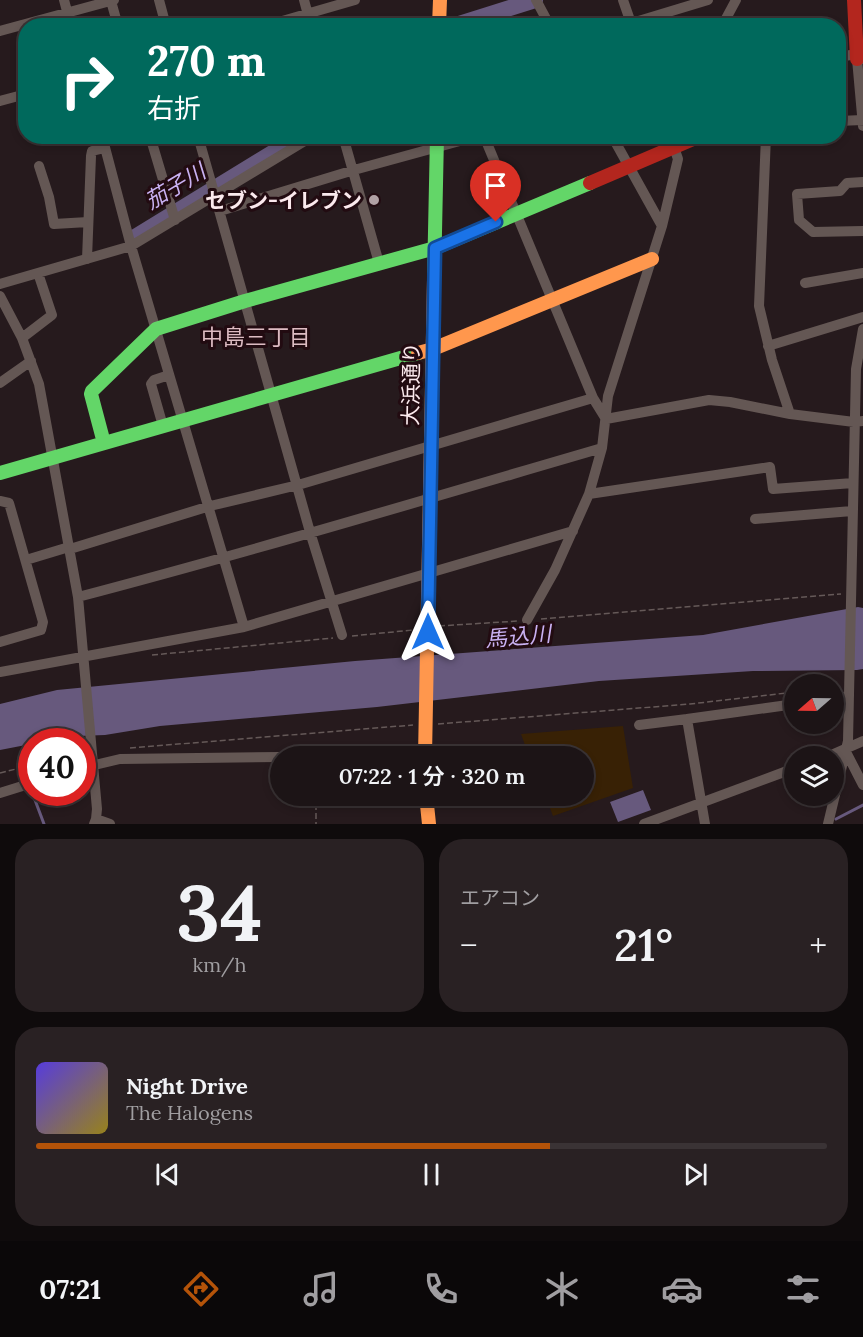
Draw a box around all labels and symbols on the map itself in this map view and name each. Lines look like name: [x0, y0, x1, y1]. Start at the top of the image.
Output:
water label: 茄子川: [139, 156, 212, 215]
pin: [470, 160, 521, 222]
place label: セブン-イレブン: [205, 187, 362, 214]
marker: セブン-イレブン: [367, 193, 381, 207]
district label: 中島三丁目: [201, 323, 311, 351]
street label: 大浜通り: [397, 342, 425, 426]
position arrow: [396, 600, 460, 664]
water label: 馬込川: [484, 619, 554, 653]
north arrow: [784, 674, 844, 734]
speed limit sign: 40: [18, 728, 96, 806]

